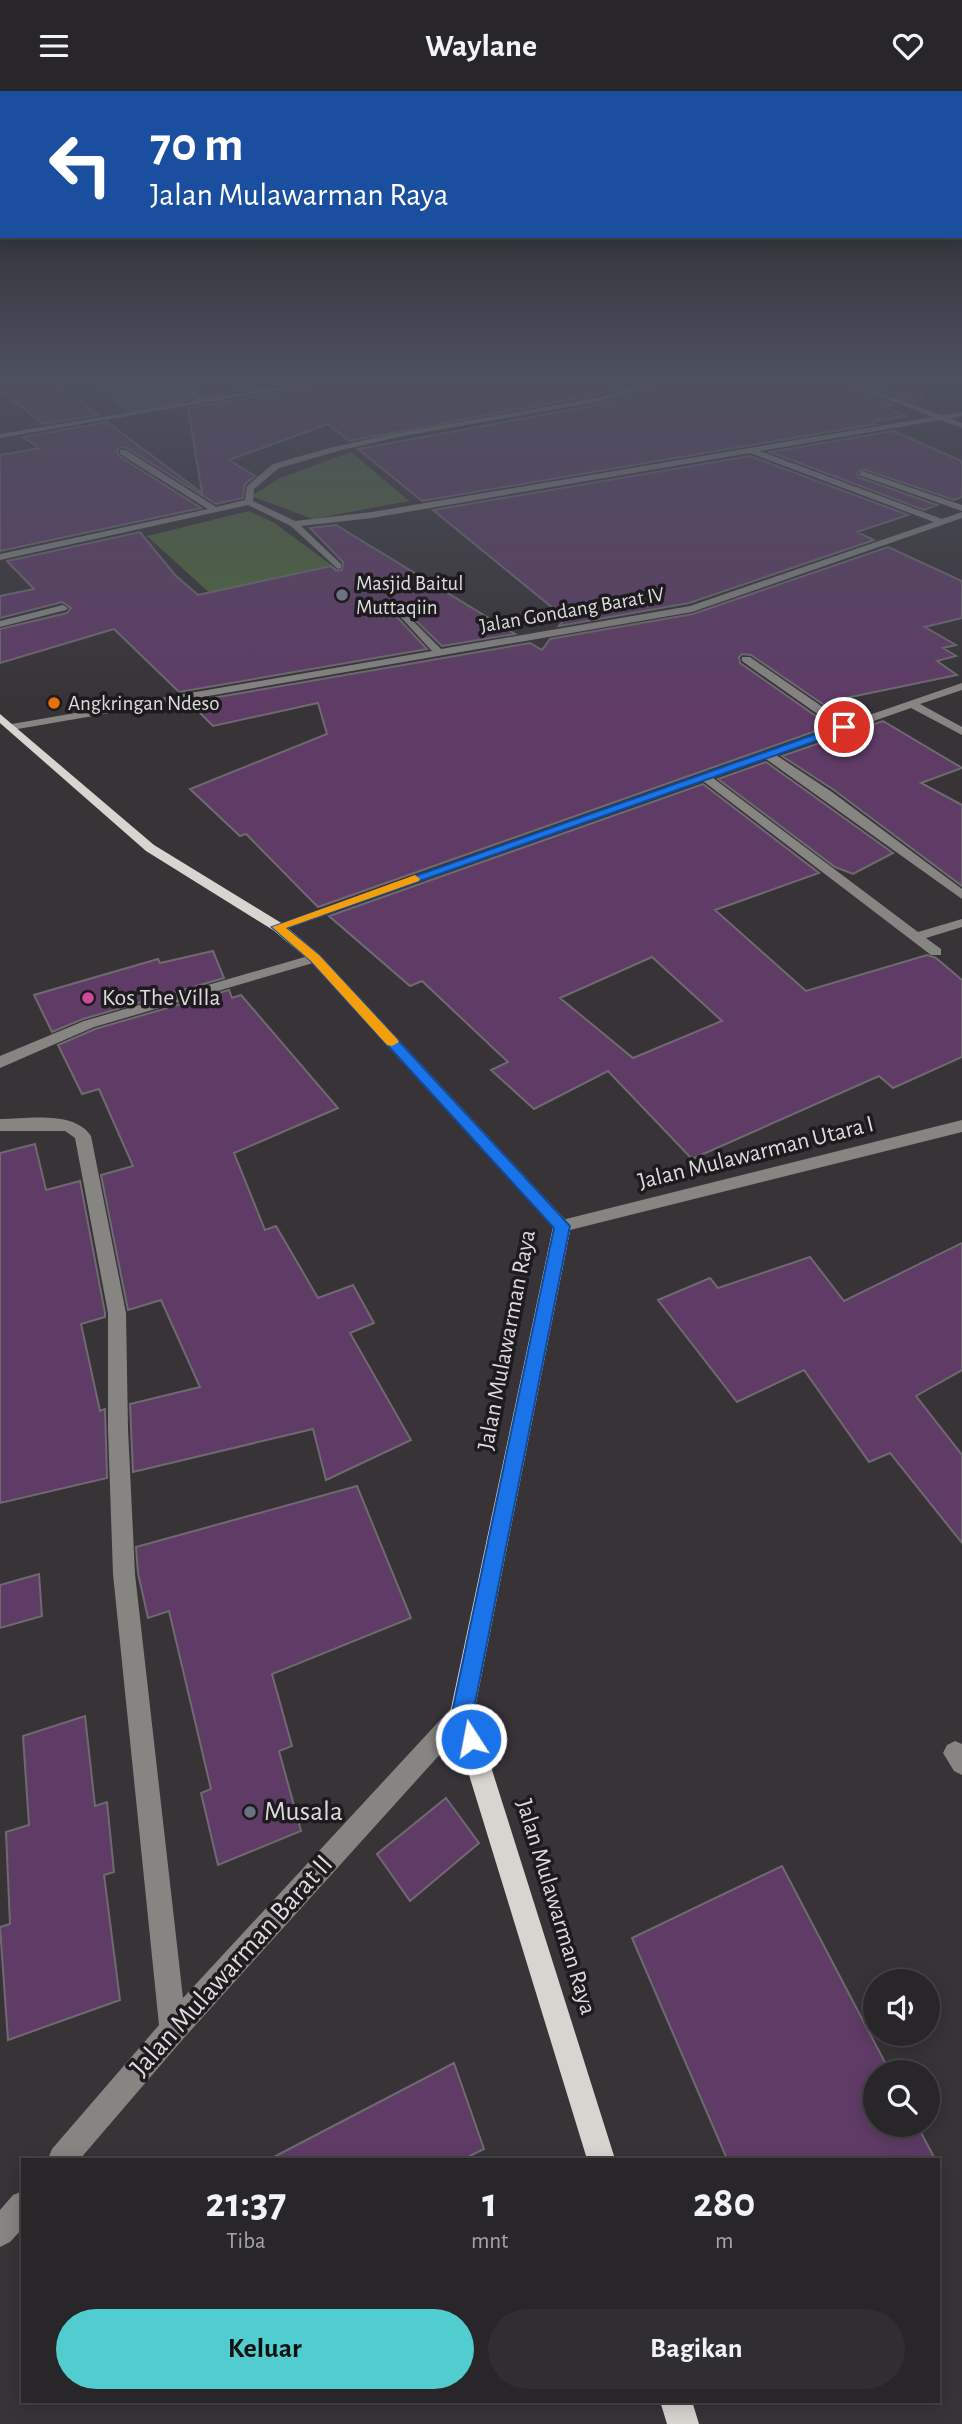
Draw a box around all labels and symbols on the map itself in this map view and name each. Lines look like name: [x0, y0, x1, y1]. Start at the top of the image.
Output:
place label: Masjid Baitul Muttaqiin: [356, 573, 463, 618]
street label: Jalan Gondang Barat IV: [478, 583, 666, 637]
marker: Masjid Baitul Muttaqiin: [334, 587, 350, 603]
place label: Angkringan Ndeso: [68, 693, 220, 714]
marker: Angkringan Ndeso: [46, 695, 62, 711]
pin: [814, 697, 874, 757]
place label: Kos The Villa: [102, 986, 221, 1010]
marker: Kos The Villa: [80, 990, 96, 1006]
street label: Jalan Mulawarman Utara I: [636, 1112, 876, 1194]
street label: Jalan Mulawarman Raya: [474, 1228, 540, 1452]
position arrow: [434, 1702, 508, 1776]
street label: Jalan Mulawarman Raya: [512, 1796, 600, 2018]
place label: Musala: [264, 1798, 343, 1826]
marker: Musala: [242, 1804, 258, 1820]
street label: Jalan Mulawarman Barat II: [126, 1850, 338, 2082]

